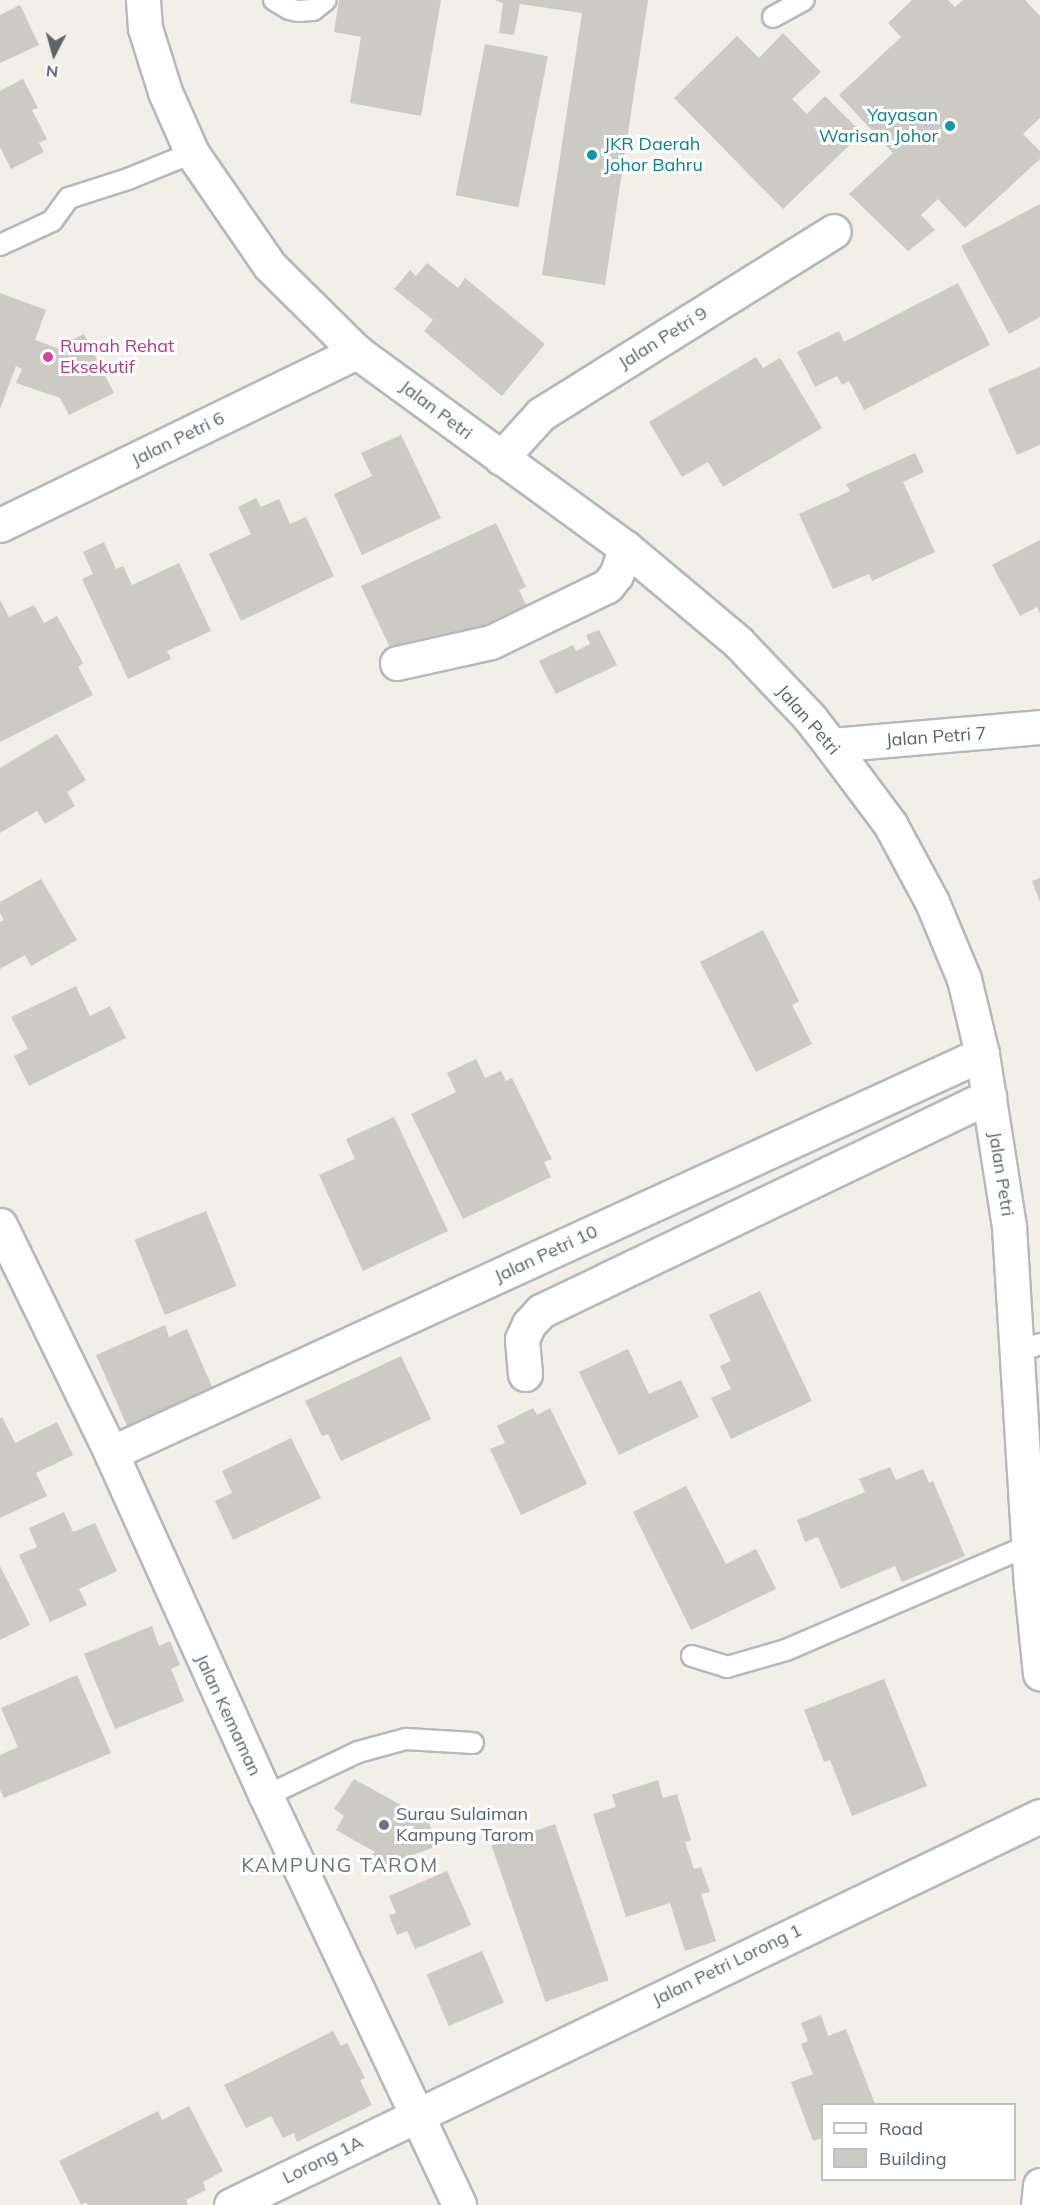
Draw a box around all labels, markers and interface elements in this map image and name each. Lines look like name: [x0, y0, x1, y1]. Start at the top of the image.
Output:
north arrow: [24, 24, 84, 84]
text: N: [45, 61, 59, 82]
place label: Yayasan Warisan Johor: [819, 105, 938, 148]
marker: Yayasan Warisan Johor: [943, 119, 957, 133]
place label: JKR Daerah Johor Bahru: [604, 134, 703, 176]
marker: JKR Daerah Johor Bahru: [585, 148, 599, 162]
street label: Jalan Petri 9: [615, 302, 711, 374]
place label: Rumah Rehat Eksekutif: [60, 336, 174, 378]
marker: Rumah Rehat Eksekutif: [41, 350, 55, 364]
street label: Jalan Petri: [395, 376, 477, 444]
street label: Jalan Petri 6: [128, 407, 228, 471]
street label: Jalan Petri: [772, 681, 844, 759]
street label: Jalan Petri 7: [885, 723, 987, 751]
street label: Jalan Petri: [984, 1130, 1018, 1218]
street label: Jalan Petri 10: [491, 1221, 601, 1287]
street label: Jalan Kemaman: [190, 1651, 266, 1779]
place label: Surau Sulaiman Kampung Tarom: [396, 1804, 534, 1846]
marker: Surau Sulaiman Kampung Tarom: [377, 1818, 391, 1832]
district label: KAMPUNG TAROM: [241, 1852, 439, 1876]
street label: Jalan Petri Lorong 1: [649, 1919, 805, 2011]
legend: [821, 2103, 1016, 2181]
text: Road: [879, 2117, 923, 2140]
street label: Lorong 1A: [279, 2131, 367, 2189]
text: Building: [879, 2147, 947, 2170]

